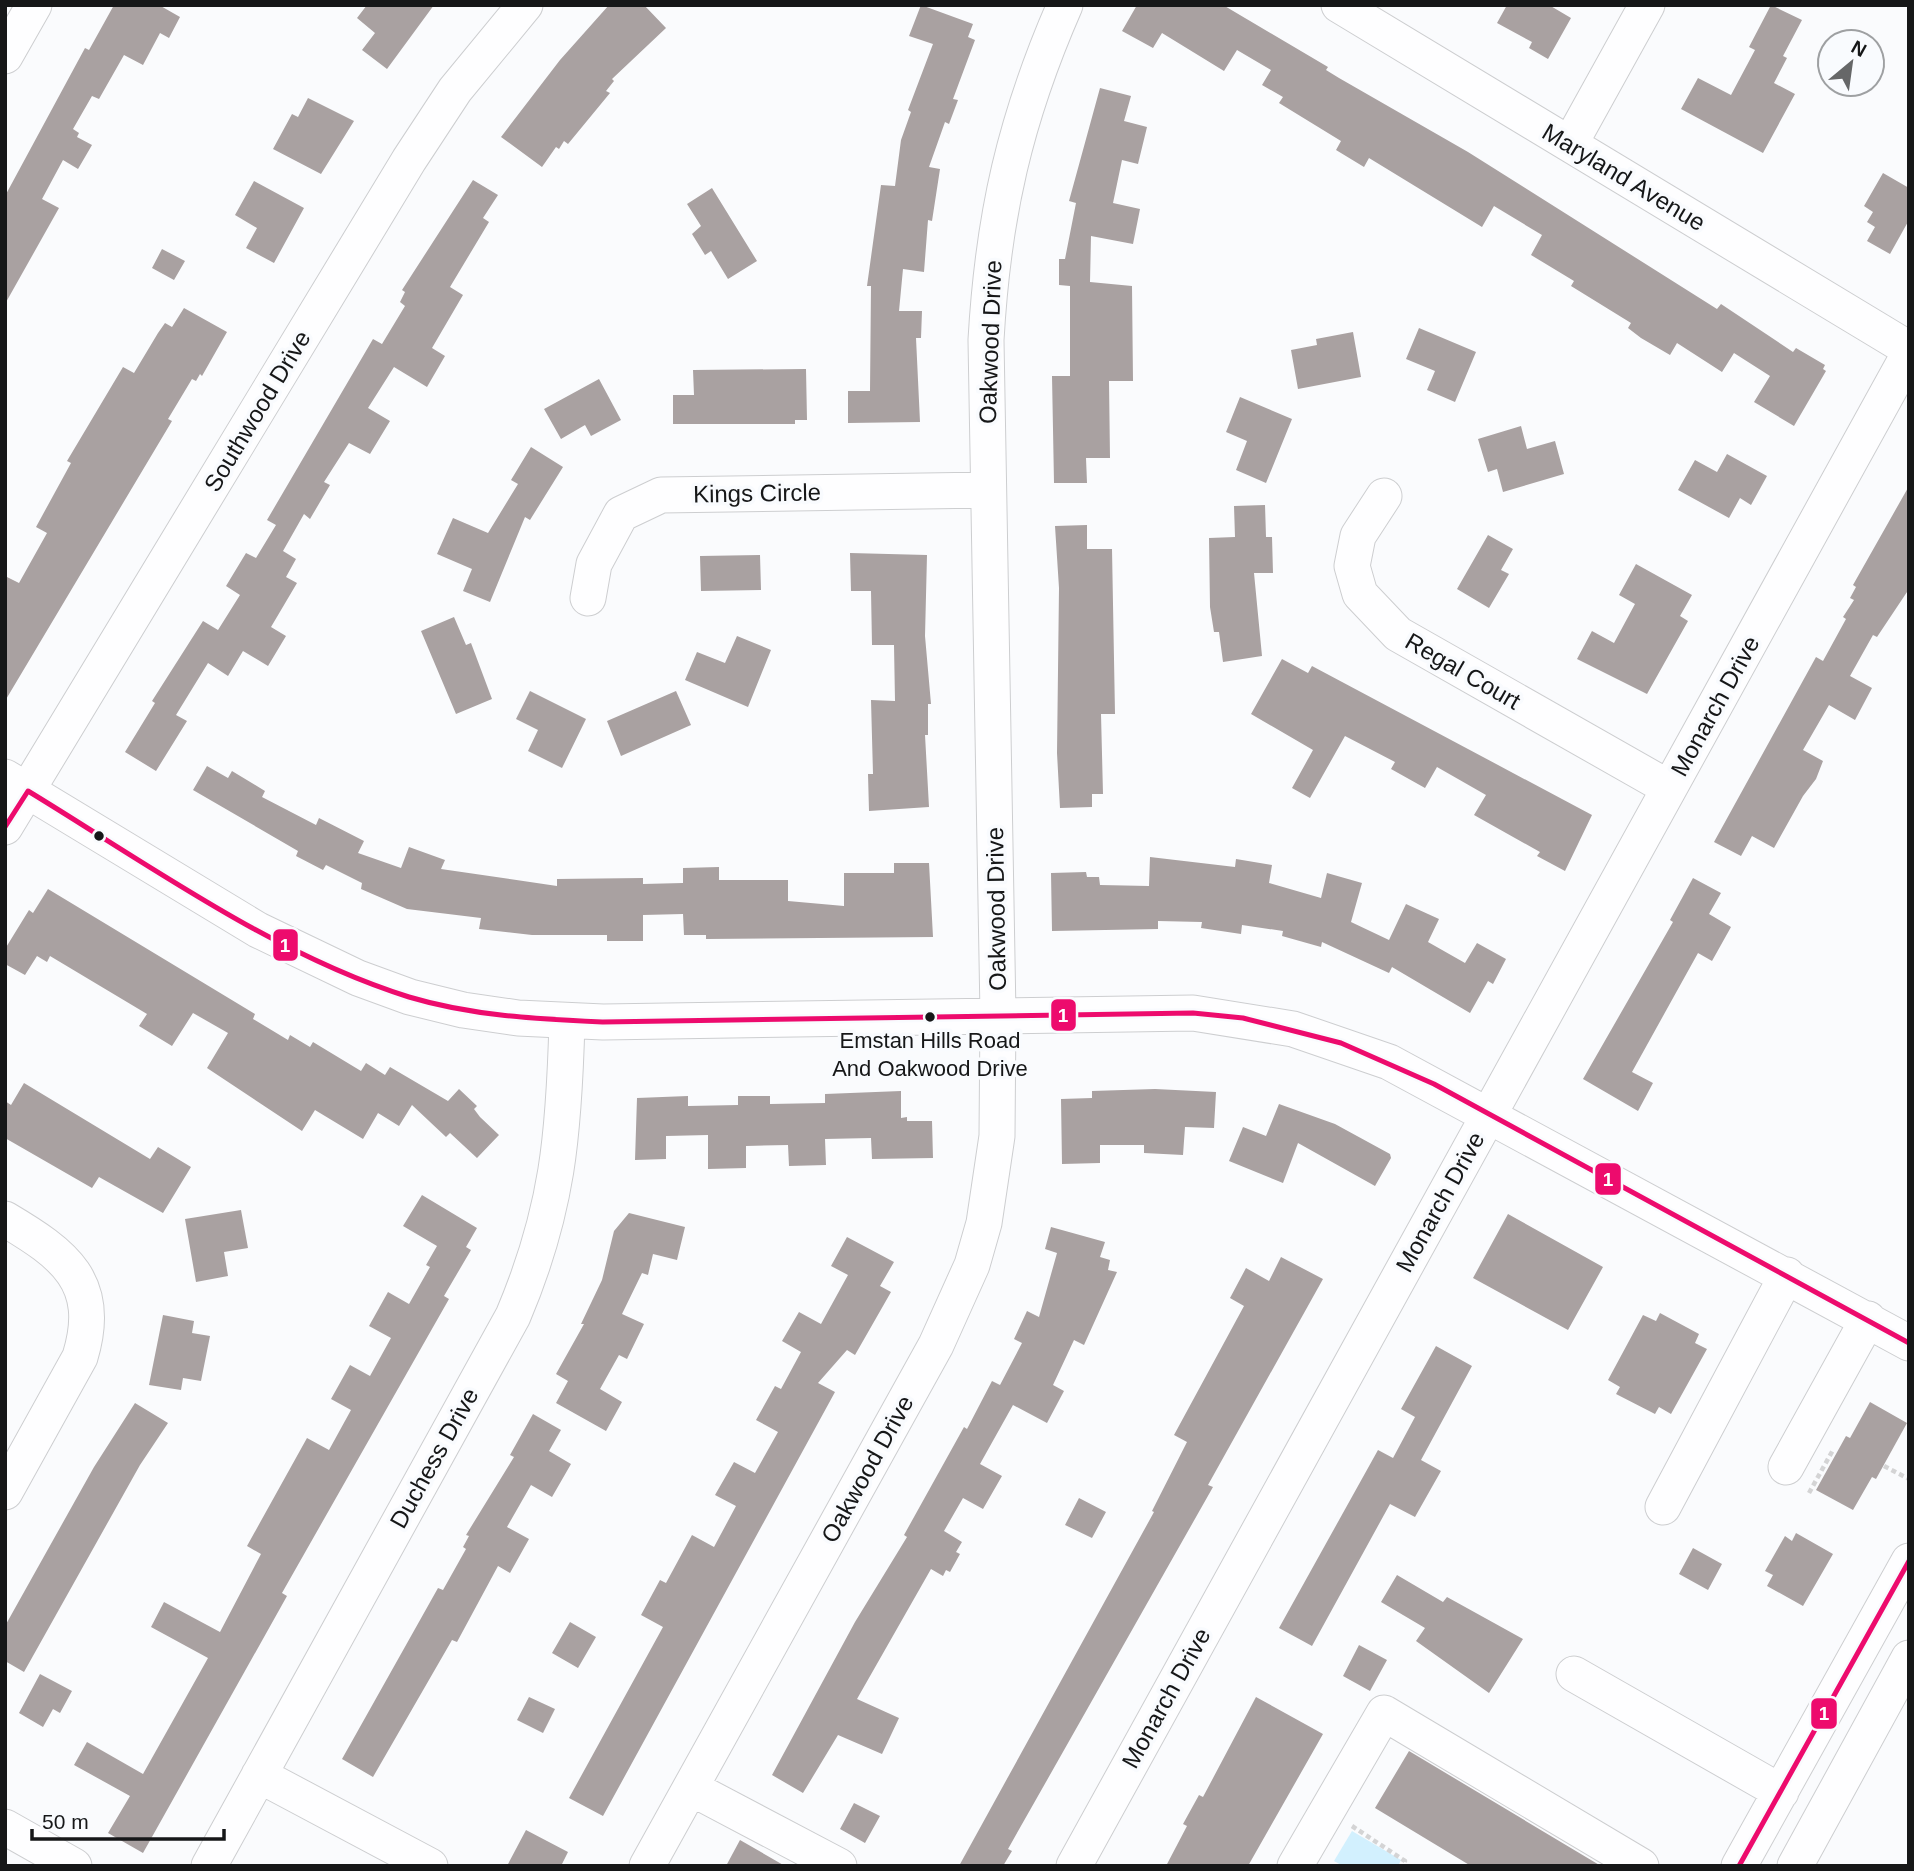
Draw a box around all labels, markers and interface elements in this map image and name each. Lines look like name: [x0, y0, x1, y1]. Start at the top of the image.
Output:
north arrow: [1816, 28, 1886, 98]
text: N: [1848, 36, 1870, 61]
street label: Maryland Avenue: [1538, 118, 1710, 236]
street label: Oakwood Drive: [974, 260, 1006, 424]
street label: Southwood Drive: [198, 326, 316, 496]
street label: Kings Circle: [693, 478, 821, 508]
street label: Regal Court: [1401, 627, 1525, 715]
street label: Monarch Drive: [1665, 631, 1765, 781]
street label: Oakwood Drive: [981, 827, 1011, 991]
unlabelled marker: [92, 829, 106, 843]
line badge: 1: [272, 928, 299, 962]
text: 1: [280, 935, 291, 956]
line badge: 1: [1050, 998, 1077, 1032]
text: 1: [1058, 1005, 1069, 1026]
marker: Emstan Hills Road And Oakwood Drive: [923, 1010, 937, 1024]
place label: Emstan Hills Road And Oakwood Drive: [832, 1028, 1028, 1081]
street label: Monarch Drive: [1390, 1127, 1490, 1277]
line badge: 1: [1594, 1162, 1622, 1196]
text: 1: [1603, 1169, 1614, 1190]
street label: Duchess Drive: [384, 1383, 484, 1533]
street label: Oakwood Drive: [815, 1391, 919, 1547]
street label: Monarch Drive: [1116, 1623, 1216, 1773]
line badge: 1: [1810, 1697, 1838, 1730]
text: 1: [1819, 1703, 1830, 1724]
scale bar: [32, 1798, 224, 1842]
text: 50 m: [42, 1810, 89, 1833]

